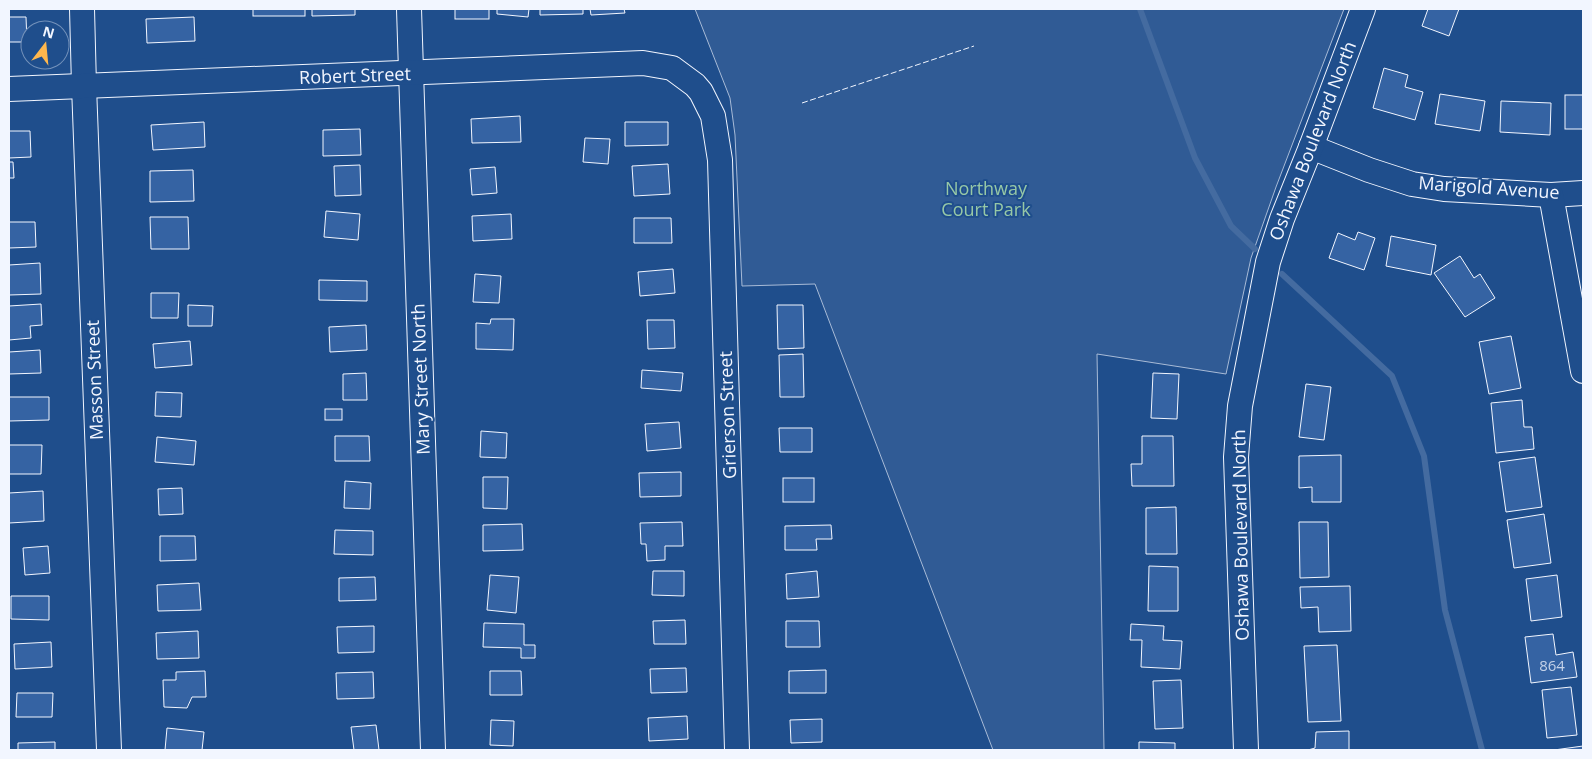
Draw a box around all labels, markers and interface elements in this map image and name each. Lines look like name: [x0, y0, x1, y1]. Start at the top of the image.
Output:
north arrow: [20, 20, 70, 70]
text: N: [41, 21, 57, 43]
street label: Oshawa Boulevard North: [1263, 38, 1361, 244]
street label: Robert Street: [299, 61, 411, 89]
street label: Marigold Avenue: [1418, 170, 1561, 204]
park label: Northway Court Park: [941, 176, 1031, 221]
street label: Mary Street North: [405, 303, 435, 455]
street label: Masson Street: [80, 320, 108, 441]
street label: Grierson Street: [713, 351, 741, 479]
street label: Oshawa Boulevard North: [1226, 429, 1254, 641]
house number: 864: [1539, 655, 1565, 675]

